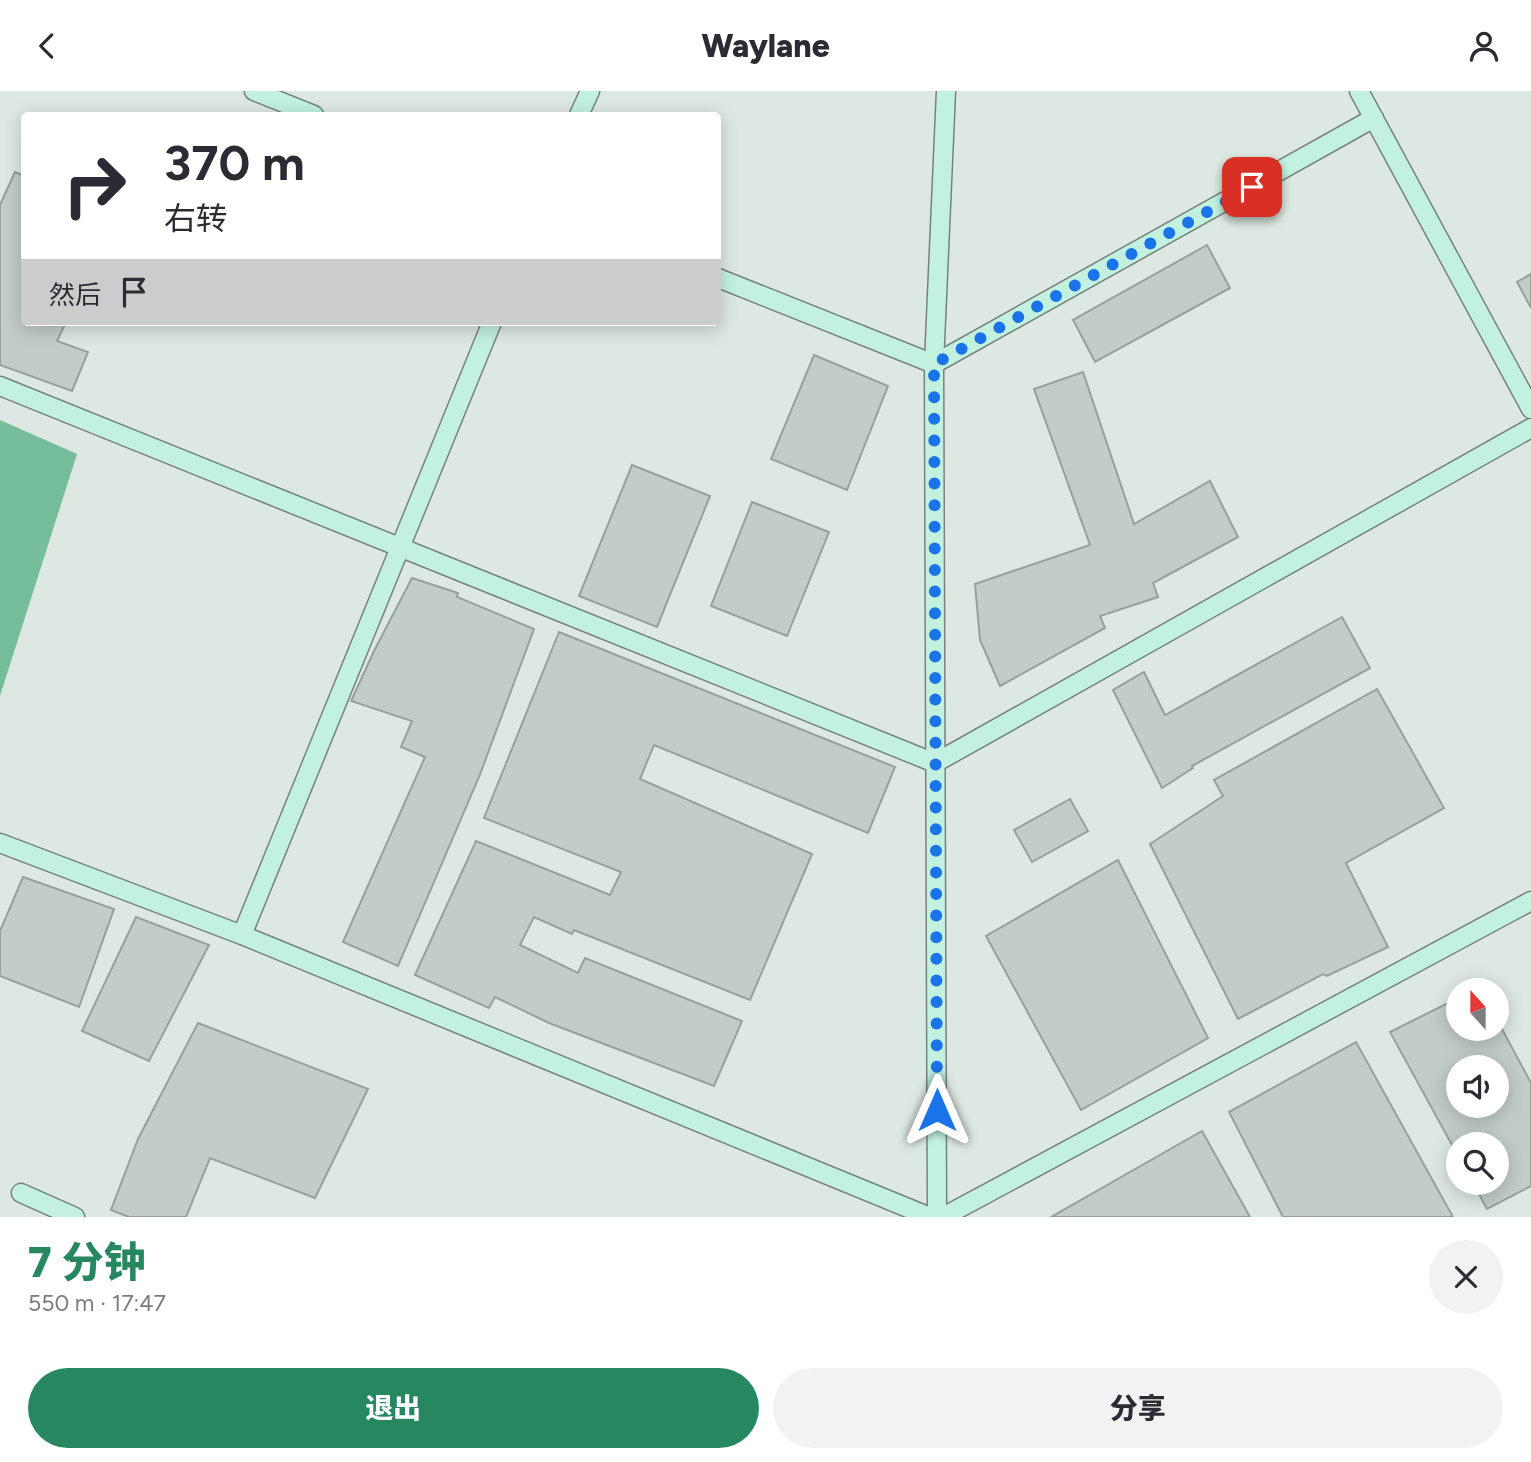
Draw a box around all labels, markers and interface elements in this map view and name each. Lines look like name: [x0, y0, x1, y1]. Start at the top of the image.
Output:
icon: back: [28, 27, 66, 65]
text: Waylane: [701, 27, 830, 65]
icon: person: [1465, 27, 1503, 65]
text: 370 m: [164, 133, 305, 192]
icon: right: [49, 140, 140, 231]
pin: [1222, 157, 1282, 217]
icon: arrive: [1233, 168, 1271, 206]
text: 右转: [164, 200, 228, 238]
icon: arrive: [115, 273, 153, 311]
text: 然后: [49, 279, 101, 311]
north arrow: [1446, 978, 1508, 1041]
map controls: [1446, 978, 1509, 1195]
button: sound: [1446, 1055, 1509, 1118]
position arrow: [900, 1073, 974, 1147]
button: search: [1446, 1132, 1509, 1195]
text: 7 分钟: [28, 1237, 146, 1288]
button: close: [1429, 1240, 1503, 1314]
text: 550 m · 17:47: [28, 1289, 166, 1317]
button: 退出: [28, 1368, 759, 1448]
button: 分享: [773, 1368, 1503, 1448]

